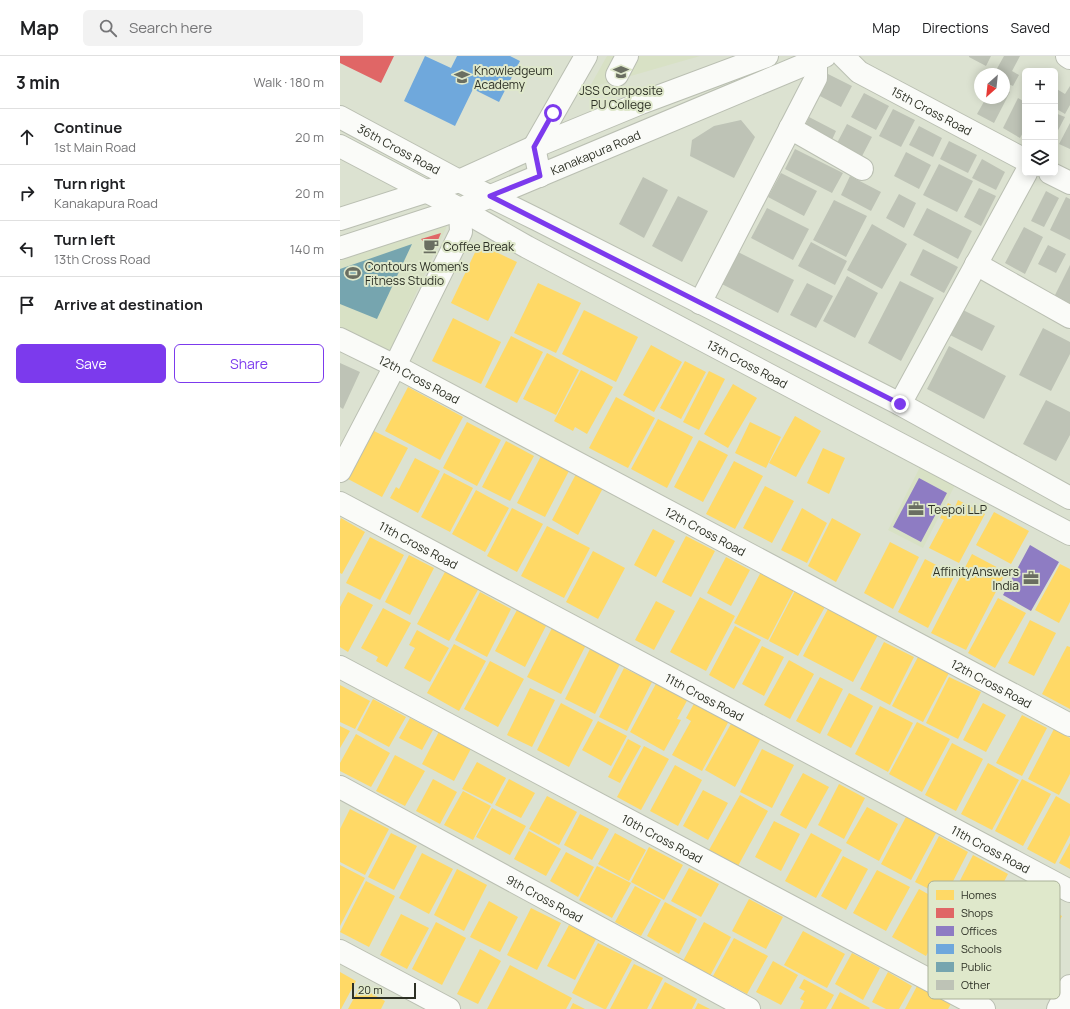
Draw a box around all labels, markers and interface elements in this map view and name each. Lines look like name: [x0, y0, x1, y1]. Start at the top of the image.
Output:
search box: [83, 10, 363, 46]
text: Map: [20, 15, 59, 41]
icon: search: [97, 17, 119, 39]
text: Search here: [129, 17, 212, 38]
text: Map: [872, 18, 900, 37]
text: Directions: [922, 18, 989, 37]
text: Saved: [1011, 18, 1050, 37]
place label: Knowledgeum Academy: [474, 62, 553, 93]
school or university icon: JSS Composite PU College: [612, 63, 630, 81]
school or university icon: Knowledgeum Academy: [453, 68, 471, 86]
north arrow: [974, 68, 1010, 104]
map controls: [1022, 68, 1058, 176]
button: +: [1022, 68, 1058, 104]
text: 3 min: [16, 71, 60, 94]
text: Walk · 180 m: [253, 73, 324, 91]
place label: JSS Composite PU College: [579, 82, 663, 113]
street label: 15th Cross Road: [888, 82, 975, 139]
route start: [544, 104, 562, 122]
button: −: [1022, 104, 1058, 140]
text: Continue: [54, 117, 122, 138]
street label: 36th Cross Road: [355, 120, 443, 178]
icon: ahead: [16, 126, 38, 148]
street label: Kanakapura Road: [548, 126, 643, 179]
text: 20 m: [295, 128, 324, 146]
text: 1st Main Road: [54, 138, 136, 156]
button: layers: [1022, 140, 1058, 176]
text: Turn right: [54, 173, 125, 194]
icon: right: [16, 182, 38, 204]
text: 20 m: [295, 184, 324, 202]
text: Kanakapura Road: [54, 194, 158, 212]
text: Turn left: [54, 229, 116, 250]
cafe icon: Coffee Break: [422, 237, 440, 255]
icon: left: [16, 238, 38, 260]
place label: Coffee Break: [443, 238, 515, 255]
text: 140 m: [290, 240, 324, 258]
text: 13th Cross Road: [54, 250, 150, 268]
place label: Contours Women's Fitness Studio: [365, 258, 469, 289]
sports icon: Contours Women's Fitness Studio: [344, 264, 362, 282]
icon: arrive: [16, 294, 38, 316]
text: Arrive at destination: [54, 294, 203, 315]
street label: 13th Cross Road: [704, 335, 791, 392]
button: Save: [16, 344, 166, 383]
button: Share: [174, 344, 324, 383]
street label: 12th Cross Road: [376, 351, 463, 407]
route end: [891, 395, 909, 413]
office icon: Teepoi LLP: [907, 500, 925, 518]
place label: Teepoi LLP: [928, 501, 987, 518]
street label: 12th Cross Road: [662, 503, 749, 560]
street label: 11th Cross Road: [376, 517, 461, 573]
place label: AffinityAnswers India: [933, 563, 1019, 594]
office icon: AffinityAnswers India: [1022, 569, 1040, 587]
street label: 12th Cross Road: [948, 655, 1035, 712]
street label: 11th Cross Road: [662, 669, 747, 725]
street label: 10th Cross Road: [619, 810, 706, 867]
street label: 11th Cross Road: [948, 821, 1033, 877]
street label: 9th Cross Road: [503, 870, 586, 926]
legend: [928, 881, 1060, 999]
text: Homes: [961, 887, 997, 902]
text: Shops: [961, 905, 993, 920]
text: Offices: [961, 923, 997, 938]
text: Schools: [961, 941, 1002, 956]
text: Public: [961, 959, 992, 974]
text: Other: [961, 977, 990, 992]
scale bar: [352, 981, 416, 1000]
text: 20 m: [358, 982, 383, 997]

